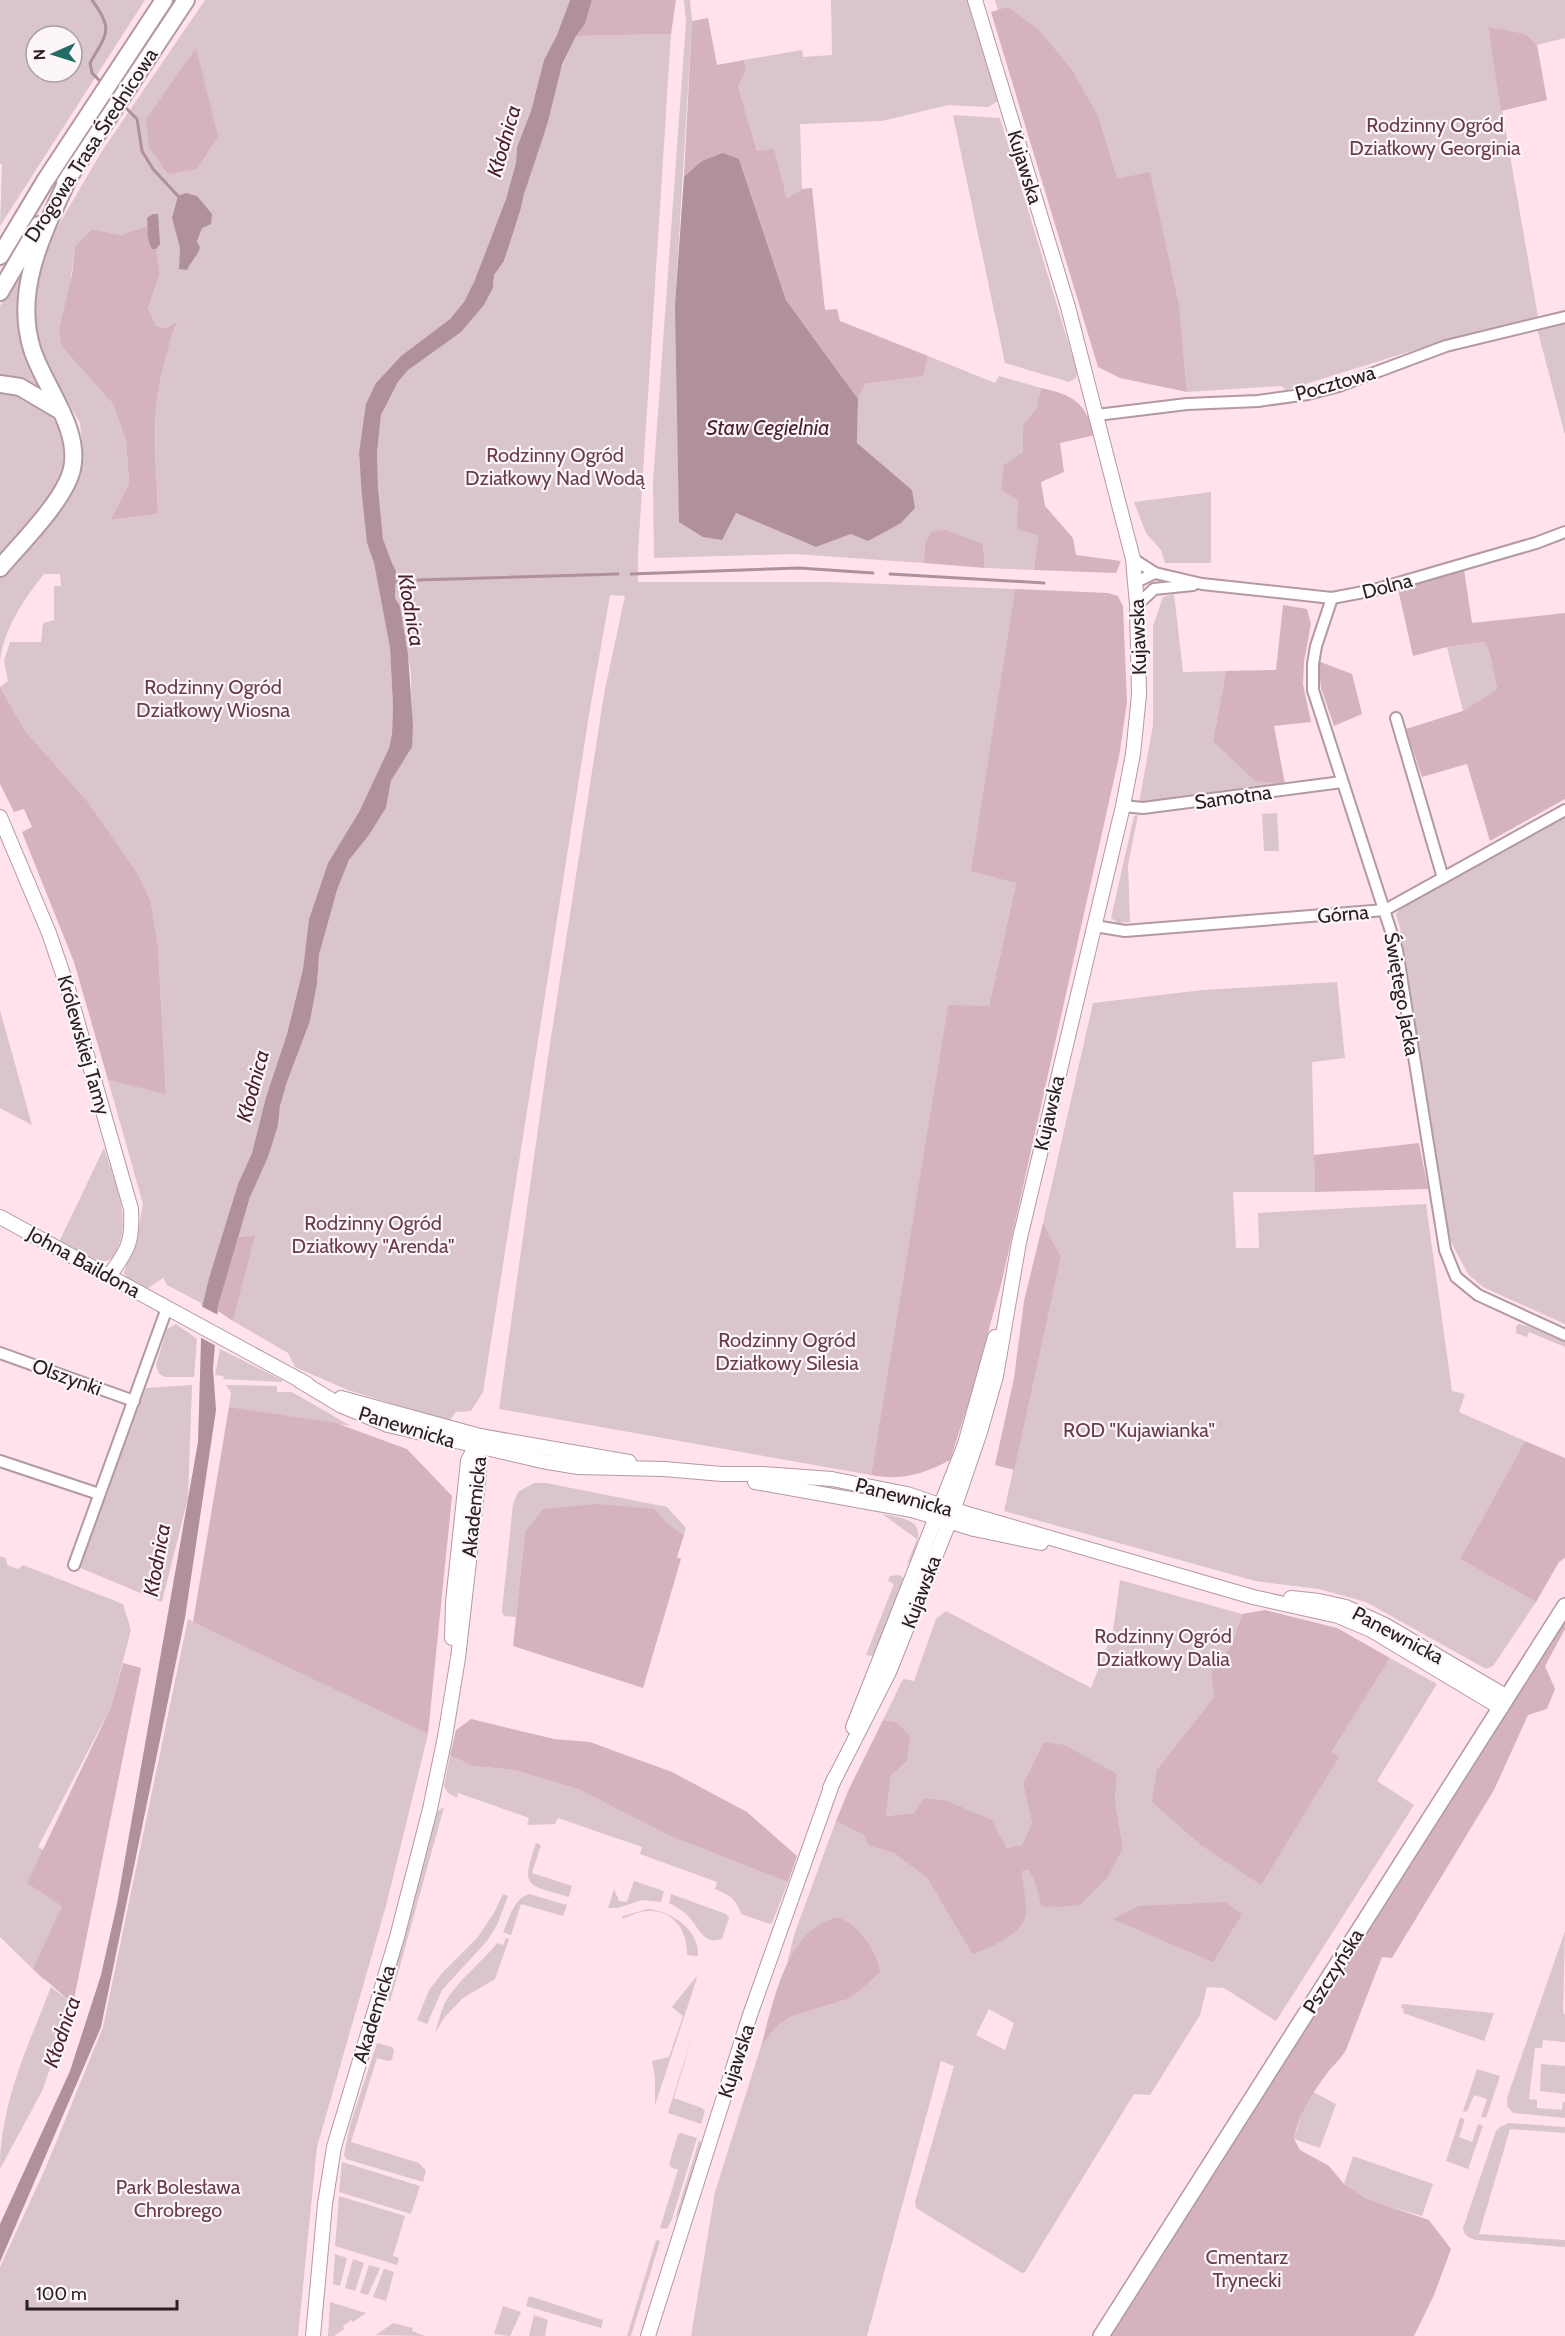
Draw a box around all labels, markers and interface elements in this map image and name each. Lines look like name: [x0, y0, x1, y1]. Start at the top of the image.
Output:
north arrow: [24, 24, 84, 84]
street label: Drogowa Trasa Średnicowa: [19, 43, 163, 246]
text: N: [30, 49, 49, 61]
water label: Kłodnica: [481, 102, 526, 180]
park label: Rodzinny Ogród Działkowy Georginia: [1349, 113, 1521, 160]
street label: Kujawska: [1002, 127, 1048, 207]
street label: Pocztowa: [1292, 360, 1378, 406]
water label: Staw Cegielnia: [706, 415, 830, 440]
park label: Rodzinny Ogród Działkowy Nad Wodą: [465, 443, 645, 490]
street label: Dolna: [1359, 568, 1415, 604]
water label: Kłodnica: [393, 572, 430, 648]
street label: Kujawska: [1125, 598, 1151, 675]
park label: Rodzinny Ogród Działkowy Wiosna: [136, 675, 290, 722]
street label: Samotna: [1193, 780, 1273, 814]
street label: Górna: [1316, 900, 1370, 928]
street label: Świętego Jacka: [1379, 930, 1425, 1058]
street label: Królewskiej Tamy: [53, 972, 115, 1118]
water label: Kłodnica: [231, 1047, 274, 1125]
street label: Kujawska: [1029, 1073, 1069, 1153]
park label: Rodzinny Ogród Działkowy "Arenda": [292, 1211, 455, 1258]
street label: Johna Baildona: [23, 1221, 145, 1303]
park label: Rodzinny Ogród Działkowy Silesia: [715, 1328, 859, 1375]
street label: Olszynki: [29, 1353, 105, 1401]
street label: Panewnicka: [356, 1401, 459, 1453]
park label: ROD "Kujawianka": [1063, 1418, 1215, 1442]
street label: Akademicka: [457, 1455, 491, 1559]
street label: Panewnicka: [853, 1473, 956, 1522]
water label: Kłodnica: [138, 1522, 175, 1598]
street label: Kujawska: [896, 1552, 946, 1632]
street label: Panewnicka: [1348, 1601, 1448, 1669]
park label: Rodzinny Ogród Działkowy Dalia: [1094, 1624, 1232, 1671]
street label: Pszczyńska: [1298, 1924, 1369, 2018]
street label: Akademicka: [348, 1962, 400, 2066]
water label: Kłodnica: [38, 1993, 85, 2071]
street label: Kujawska: [713, 2021, 759, 2101]
park label: Park Bolesława Chrobrego: [116, 2175, 241, 2222]
park label: Cmentarz Trynecki: [1205, 2245, 1289, 2292]
scale bar: [27, 2273, 177, 2311]
text: 100 m: [36, 2283, 87, 2305]

